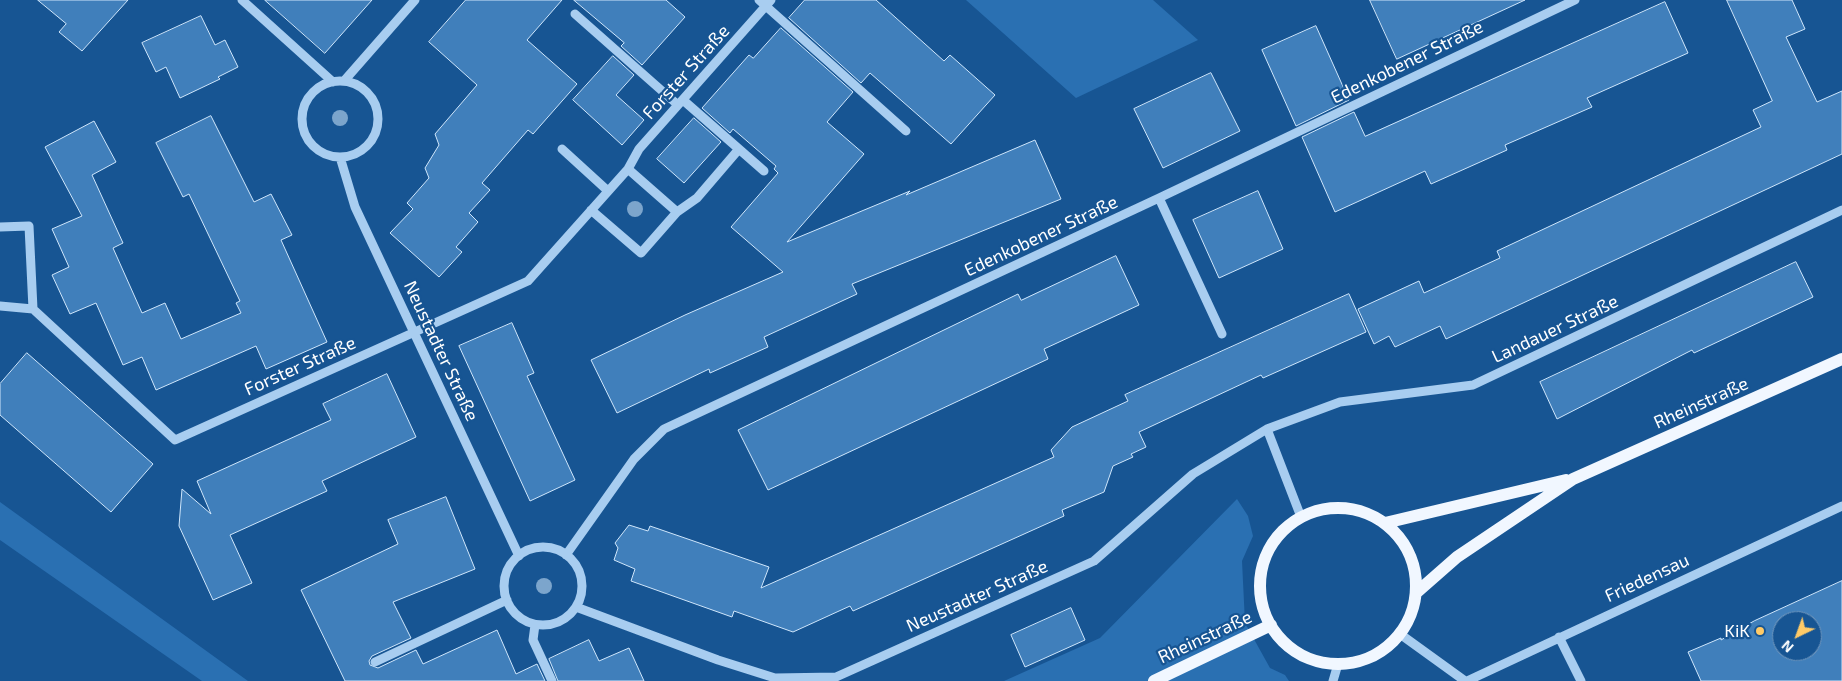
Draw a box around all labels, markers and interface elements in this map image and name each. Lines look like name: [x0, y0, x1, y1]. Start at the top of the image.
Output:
street label: Edenkobener Straße: [1327, 16, 1487, 108]
street label: Forster Straße: [638, 20, 734, 124]
street label: Edenkobener Straße: [961, 191, 1121, 281]
street label: Neustadter Straße: [399, 277, 483, 425]
street label: Landauer Straße: [1488, 290, 1622, 368]
street label: Forster Straße: [241, 332, 359, 400]
street label: Rheinstraße: [1650, 373, 1752, 433]
street label: Friedensau: [1601, 549, 1693, 607]
street label: Neustadter Straße: [903, 555, 1051, 637]
street label: Rheinstraße: [1155, 606, 1255, 668]
north arrow: [1772, 611, 1822, 661]
place label: KiK: [1724, 620, 1750, 642]
marker: KiK: [1754, 625, 1766, 637]
text: N: [1778, 637, 1797, 656]

